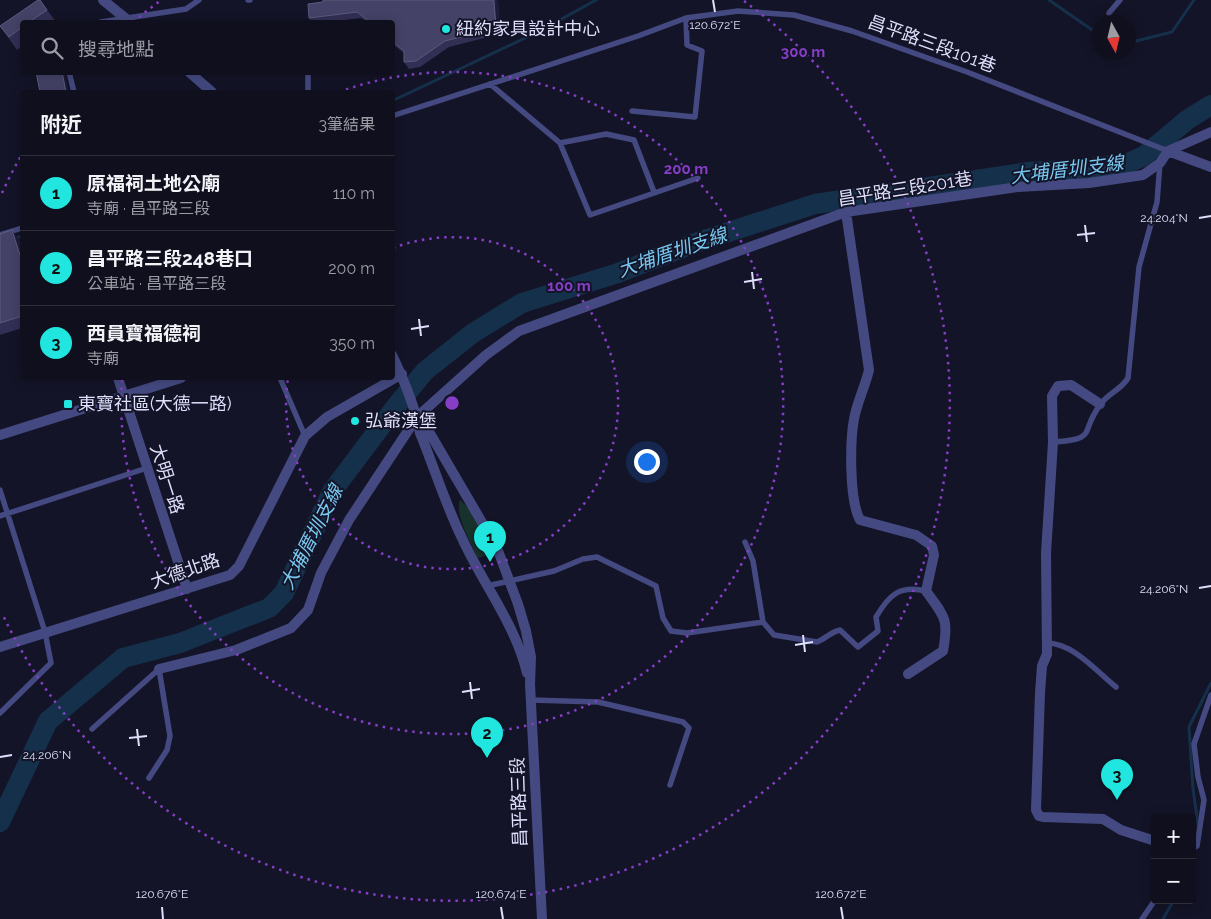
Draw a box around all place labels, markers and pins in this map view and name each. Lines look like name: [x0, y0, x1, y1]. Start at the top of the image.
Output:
place label: 紐約家具設計中心: [456, 18, 600, 39]
marker: 紐約家具設計中心: [440, 23, 452, 35]
place label: 東寶社區(大德一路): [78, 393, 232, 414]
centre of rings: [443, 394, 461, 412]
marker: 東寶社區(大德一路): [62, 398, 74, 410]
place label: 弘爺漢堡: [365, 410, 437, 431]
marker: 弘爺漢堡: [349, 415, 361, 427]
pin: 1: [474, 521, 506, 562]
pin: 2: [471, 717, 503, 758]
pin: 3: [1101, 759, 1133, 800]

